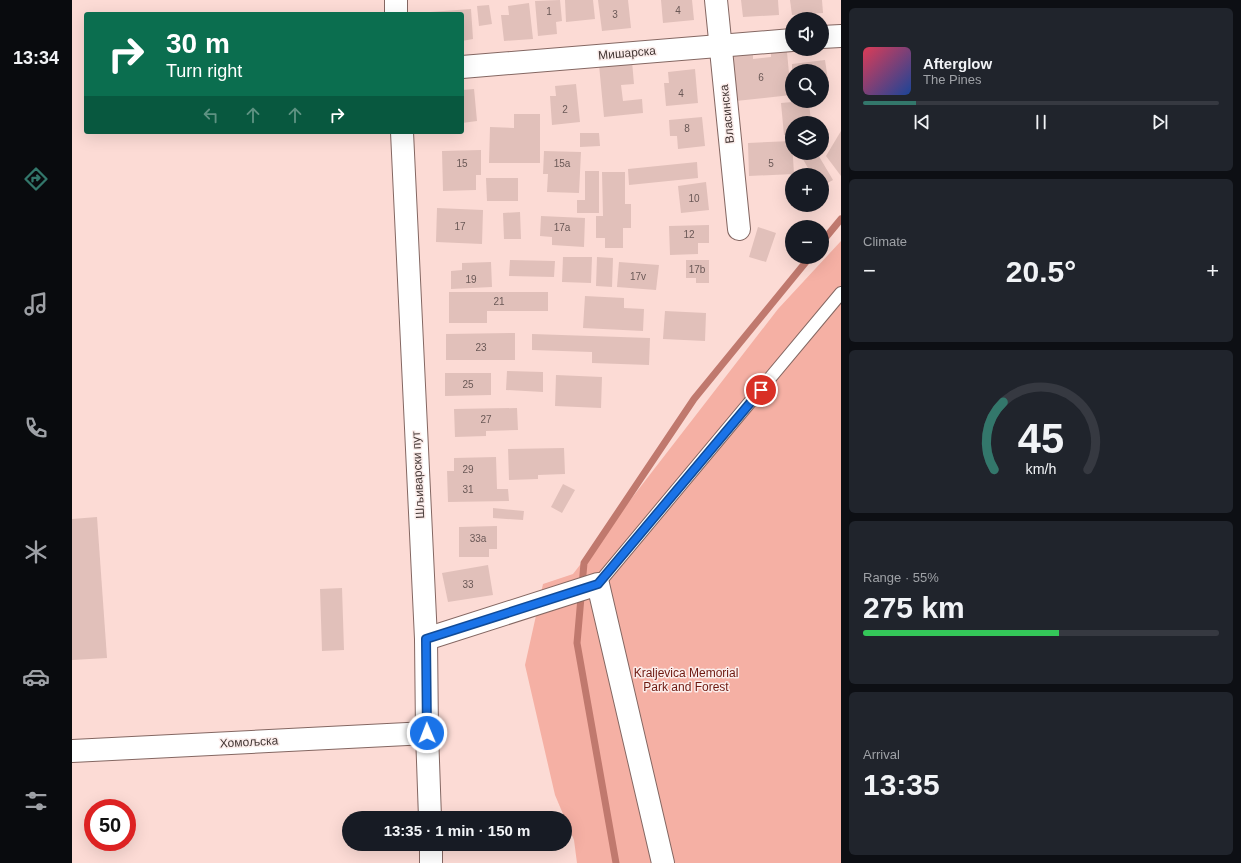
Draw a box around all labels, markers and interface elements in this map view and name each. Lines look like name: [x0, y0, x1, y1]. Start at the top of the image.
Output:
house number: 4: [675, 5, 681, 16]
house number: 1: [546, 6, 552, 17]
house number: 3: [612, 9, 618, 20]
map controls: [785, 12, 829, 264]
button: sound: [785, 12, 829, 56]
icon: right: [100, 28, 152, 80]
text: 30 m: [166, 28, 230, 59]
street label: Мишарска: [598, 43, 657, 62]
text: 13:34: [13, 48, 59, 68]
text: Afterglow: [923, 55, 992, 72]
text: Turn right: [166, 61, 242, 81]
button: search: [785, 64, 829, 108]
house number: 6: [758, 72, 764, 83]
text: The Pines: [923, 72, 982, 87]
street label: Власинска: [717, 84, 737, 144]
house number: 4: [678, 88, 684, 99]
icon: left: [200, 104, 222, 126]
icon: ahead: [242, 104, 264, 126]
icon: ahead: [284, 104, 306, 126]
icon: right: [326, 104, 348, 126]
house number: 2: [562, 104, 568, 115]
icon: previous: [911, 111, 933, 133]
icon: pause: [1030, 111, 1052, 133]
icon: next: [1149, 111, 1171, 133]
button: layers: [785, 116, 829, 160]
house number: 8: [684, 123, 690, 134]
house number: 15: [456, 158, 468, 169]
house number: 15a: [554, 158, 571, 169]
house number: 5: [768, 158, 774, 169]
icon: directions: [22, 165, 50, 193]
button: +: [785, 168, 829, 212]
house number: 10: [688, 193, 700, 204]
button: −: [785, 220, 829, 264]
house number: 17: [454, 221, 466, 232]
house number: 17a: [554, 222, 571, 233]
house number: 12: [683, 229, 695, 240]
text: Climate: [863, 234, 907, 249]
text: 20.5°: [1006, 255, 1076, 288]
text: −: [863, 258, 876, 283]
text: +: [1206, 258, 1219, 283]
house number: 17b: [689, 264, 706, 275]
house number: 17v: [630, 271, 646, 282]
house number: 19: [465, 274, 477, 285]
icon: music: [22, 290, 50, 318]
house number: 21: [493, 296, 505, 307]
house number: 23: [475, 342, 487, 353]
pin: [744, 373, 778, 407]
house number: 25: [462, 379, 474, 390]
icon: arrive: [750, 379, 772, 401]
icon: phone: [22, 414, 50, 442]
house number: 27: [480, 414, 492, 425]
text: 45: [1018, 414, 1064, 461]
street label: Шљиварски пут: [409, 430, 427, 519]
text: km/h: [1026, 460, 1057, 476]
house number: 29: [462, 464, 474, 475]
house number: 31: [462, 484, 474, 495]
house number: 33a: [470, 533, 487, 544]
icon: climate: [22, 538, 50, 566]
text: Range · 55%: [863, 570, 939, 585]
house number: 33: [462, 579, 474, 590]
text: 275 km: [863, 591, 965, 624]
icon: car: [22, 663, 50, 691]
park label: Kraljevica Memorial Park and Forest: [634, 666, 738, 694]
position arrow: [406, 712, 448, 754]
street label: Хомољска: [219, 733, 279, 751]
text: Arrival: [863, 747, 900, 762]
text: 13:35: [863, 768, 940, 801]
icon: filters: [22, 787, 50, 815]
speed limit sign: 50: [84, 799, 136, 851]
text: 13:35 · 1 min · 150 m: [384, 822, 530, 839]

